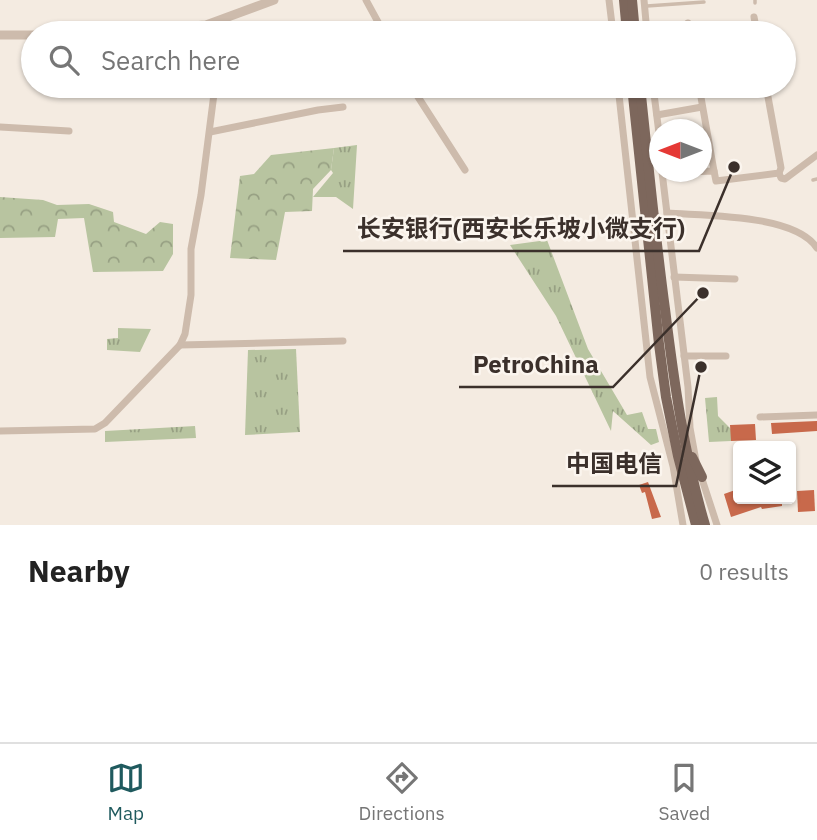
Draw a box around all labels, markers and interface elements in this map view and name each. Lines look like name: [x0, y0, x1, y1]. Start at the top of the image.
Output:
search box: [21, 21, 796, 98]
icon: search: [45, 41, 83, 79]
text: Search here: [101, 43, 240, 77]
north arrow: [649, 119, 712, 182]
callout: 长安银行(西安长乐坡小微支行): [343, 206, 699, 251]
text: 长安银行(西安长乐坡小微支行): [357, 212, 685, 244]
callout: PetroChina: [459, 342, 613, 387]
text: PetroChina: [473, 348, 599, 380]
callout: 中国电信: [552, 441, 676, 486]
map controls: [733, 441, 796, 504]
button: layers: [733, 441, 796, 504]
text: 中国电信: [566, 447, 662, 479]
text: Nearby: [28, 551, 130, 590]
text: 0 results: [699, 556, 789, 586]
tab: Map: [107, 759, 145, 825]
tab: Directions: [358, 759, 445, 825]
tab: Saved: [659, 759, 710, 825]

